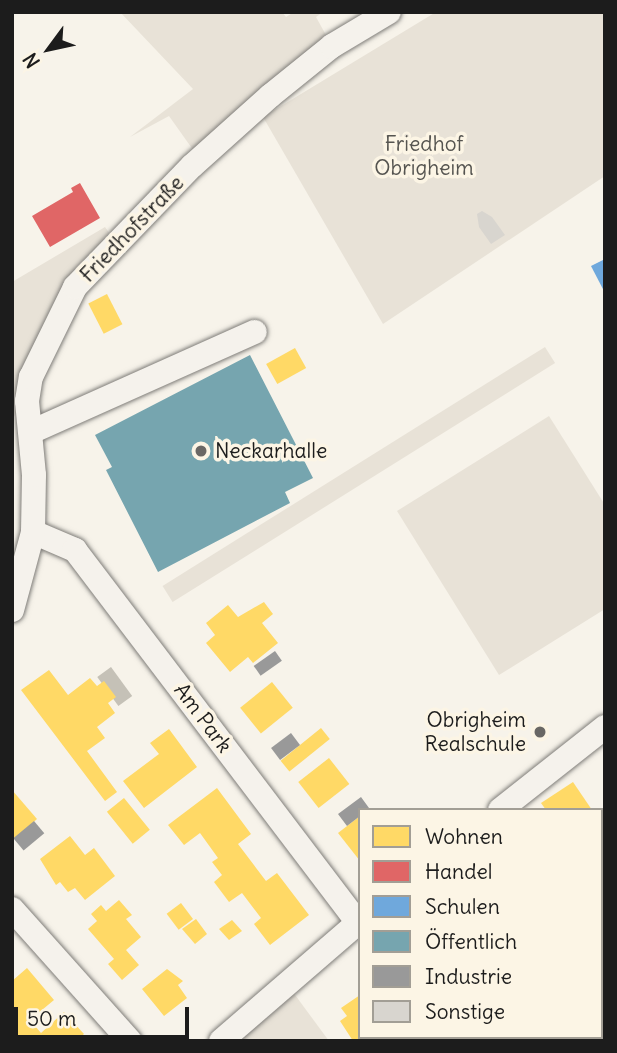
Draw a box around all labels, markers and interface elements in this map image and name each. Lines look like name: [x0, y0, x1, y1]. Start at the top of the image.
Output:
north arrow: [14, 14, 84, 84]
text: N: [18, 48, 45, 72]
park label: Friedhof Obrigheim: [374, 131, 474, 181]
street label: Friedhofstraße: [75, 171, 189, 287]
place label: Neckarhalle: [215, 438, 327, 464]
marker: Neckarhalle: [193, 443, 209, 459]
street label: Am Park: [169, 678, 237, 758]
place label: Obrigheim Realschule: [425, 707, 526, 757]
marker: Obrigheim Realschule: [532, 724, 548, 740]
legend: [358, 808, 603, 1039]
text: Wohnen: [425, 823, 503, 850]
text: Handel: [425, 858, 493, 885]
text: Schulen: [425, 893, 500, 920]
text: Öffentlich: [425, 928, 517, 955]
text: Industrie: [425, 963, 512, 990]
scale bar: [18, 993, 192, 1038]
text: Sonstige: [425, 998, 505, 1025]
text: 50 m: [27, 1005, 76, 1032]

